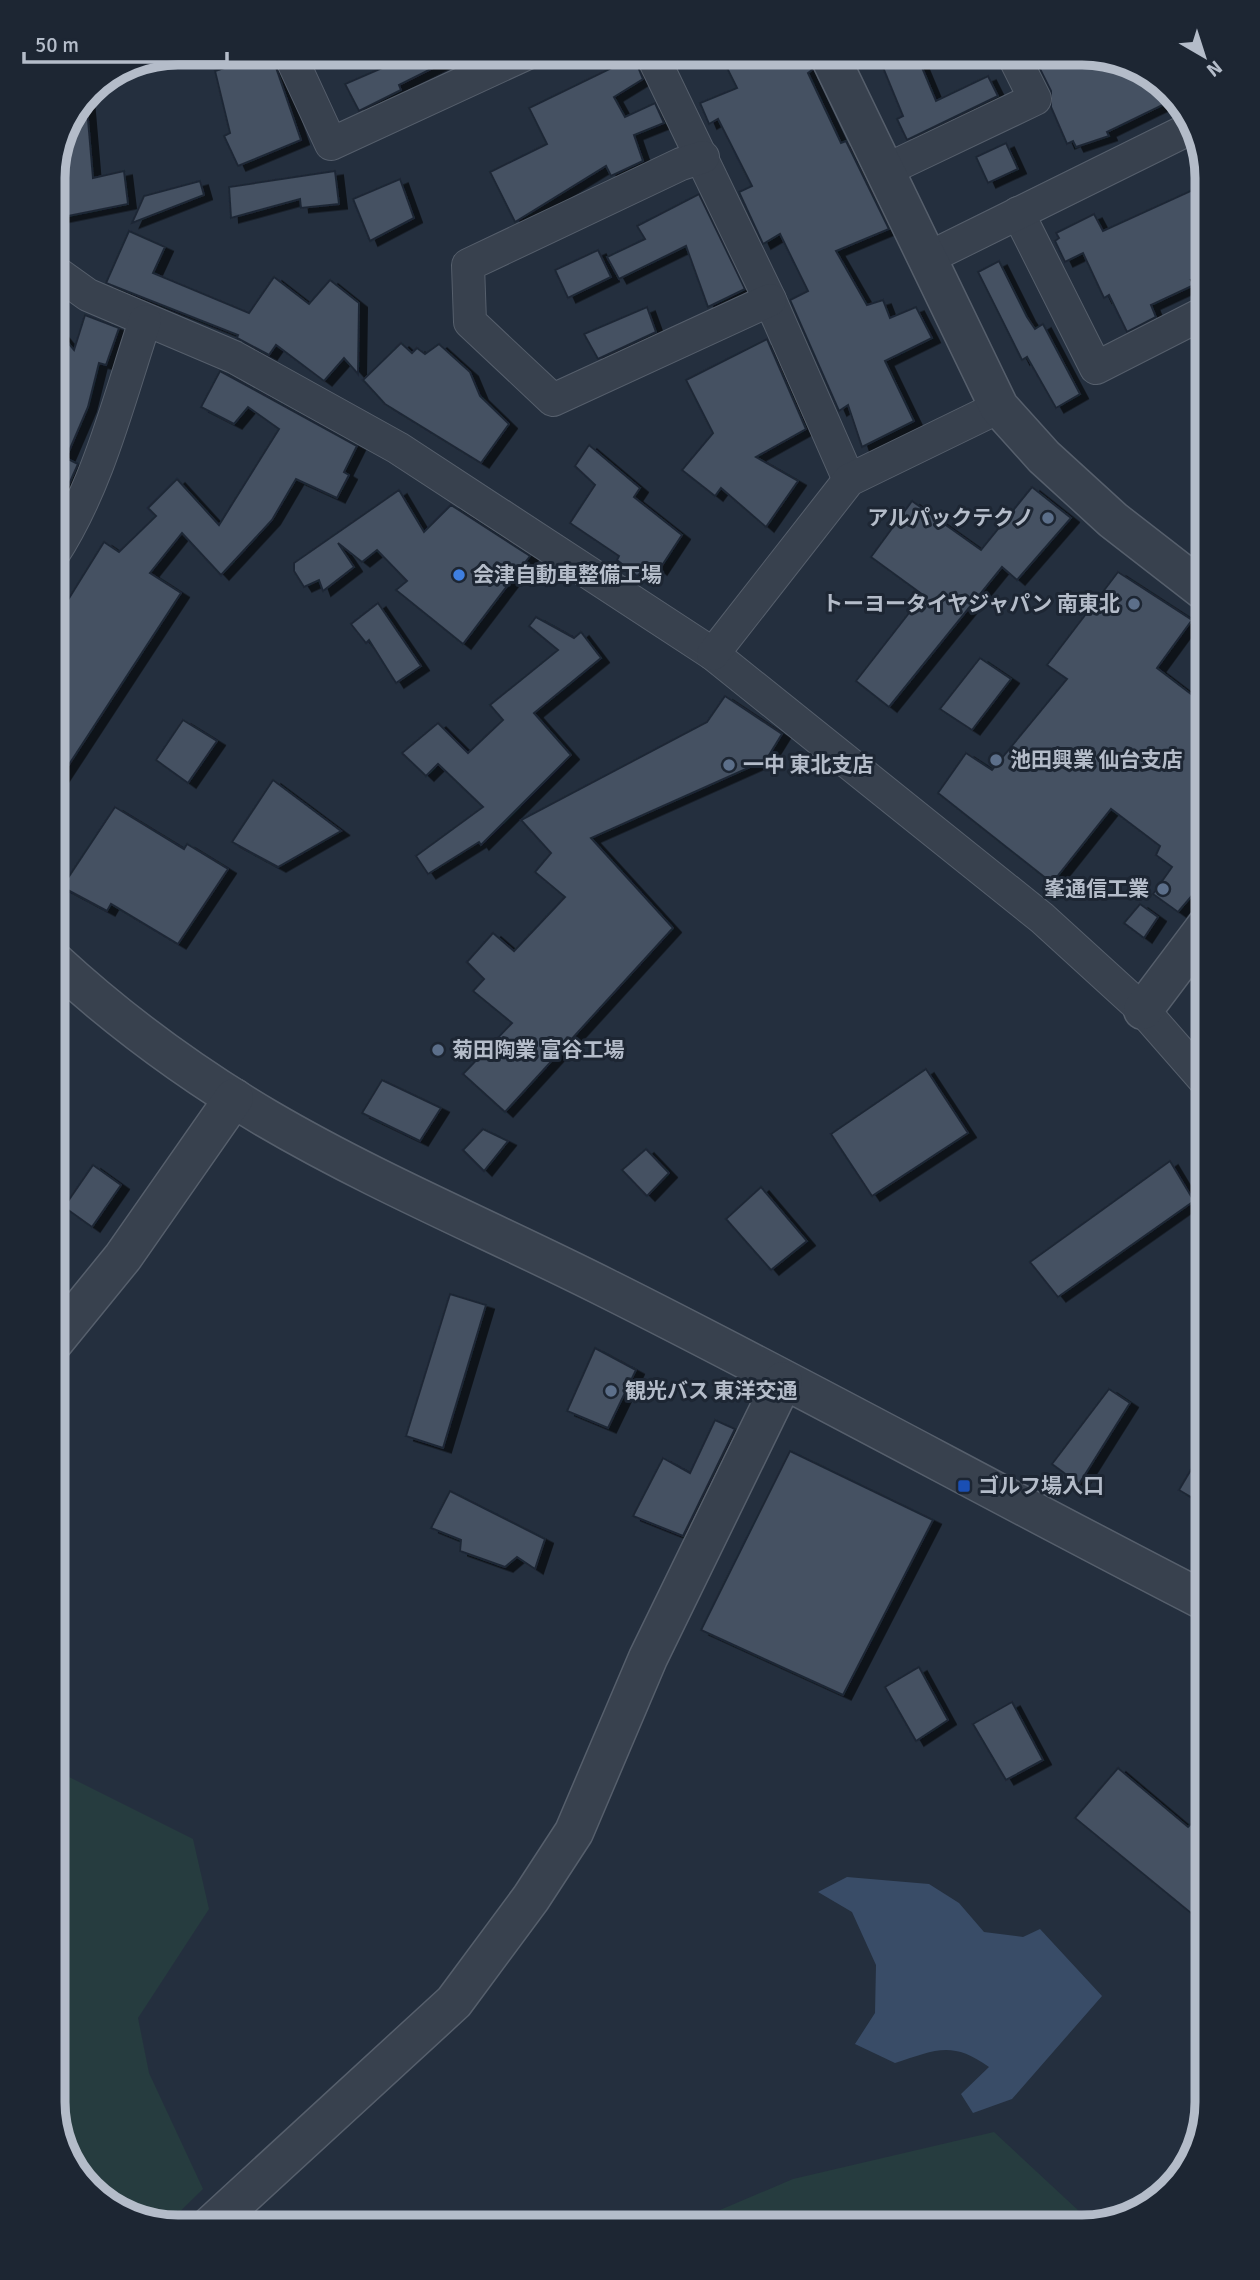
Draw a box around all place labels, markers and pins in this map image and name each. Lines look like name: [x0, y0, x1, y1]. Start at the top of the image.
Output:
place label: アルパックテクノ: [867, 505, 1034, 531]
marker: アルパックテクノ: [1040, 510, 1056, 526]
place label: 会津自動車整備工場: [473, 562, 662, 588]
marker: 会津自動車整備工場: [451, 567, 467, 583]
place label: トーヨータイヤジャパン 南東北: [822, 591, 1120, 617]
marker: トーヨータイヤジャパン 南東北: [1126, 596, 1142, 612]
place label: 池田興業 仙台支店: [1010, 747, 1183, 773]
place label: 一中 東北支店: [743, 752, 874, 778]
marker: 池田興業 仙台支店: [988, 752, 1004, 768]
marker: 一中 東北支店: [721, 757, 737, 773]
place label: 峯通信工業: [1044, 876, 1149, 902]
marker: 峯通信工業: [1155, 881, 1171, 897]
place label: 菊田陶業 富谷工場: [452, 1037, 625, 1063]
marker: 菊田陶業 富谷工場: [430, 1042, 446, 1058]
place label: 観光バス 東洋交通: [625, 1378, 798, 1404]
marker: 観光バス 東洋交通: [603, 1383, 619, 1399]
place label: ゴルフ場入口: [978, 1473, 1104, 1499]
marker: ゴルフ場入口: [956, 1478, 972, 1494]

